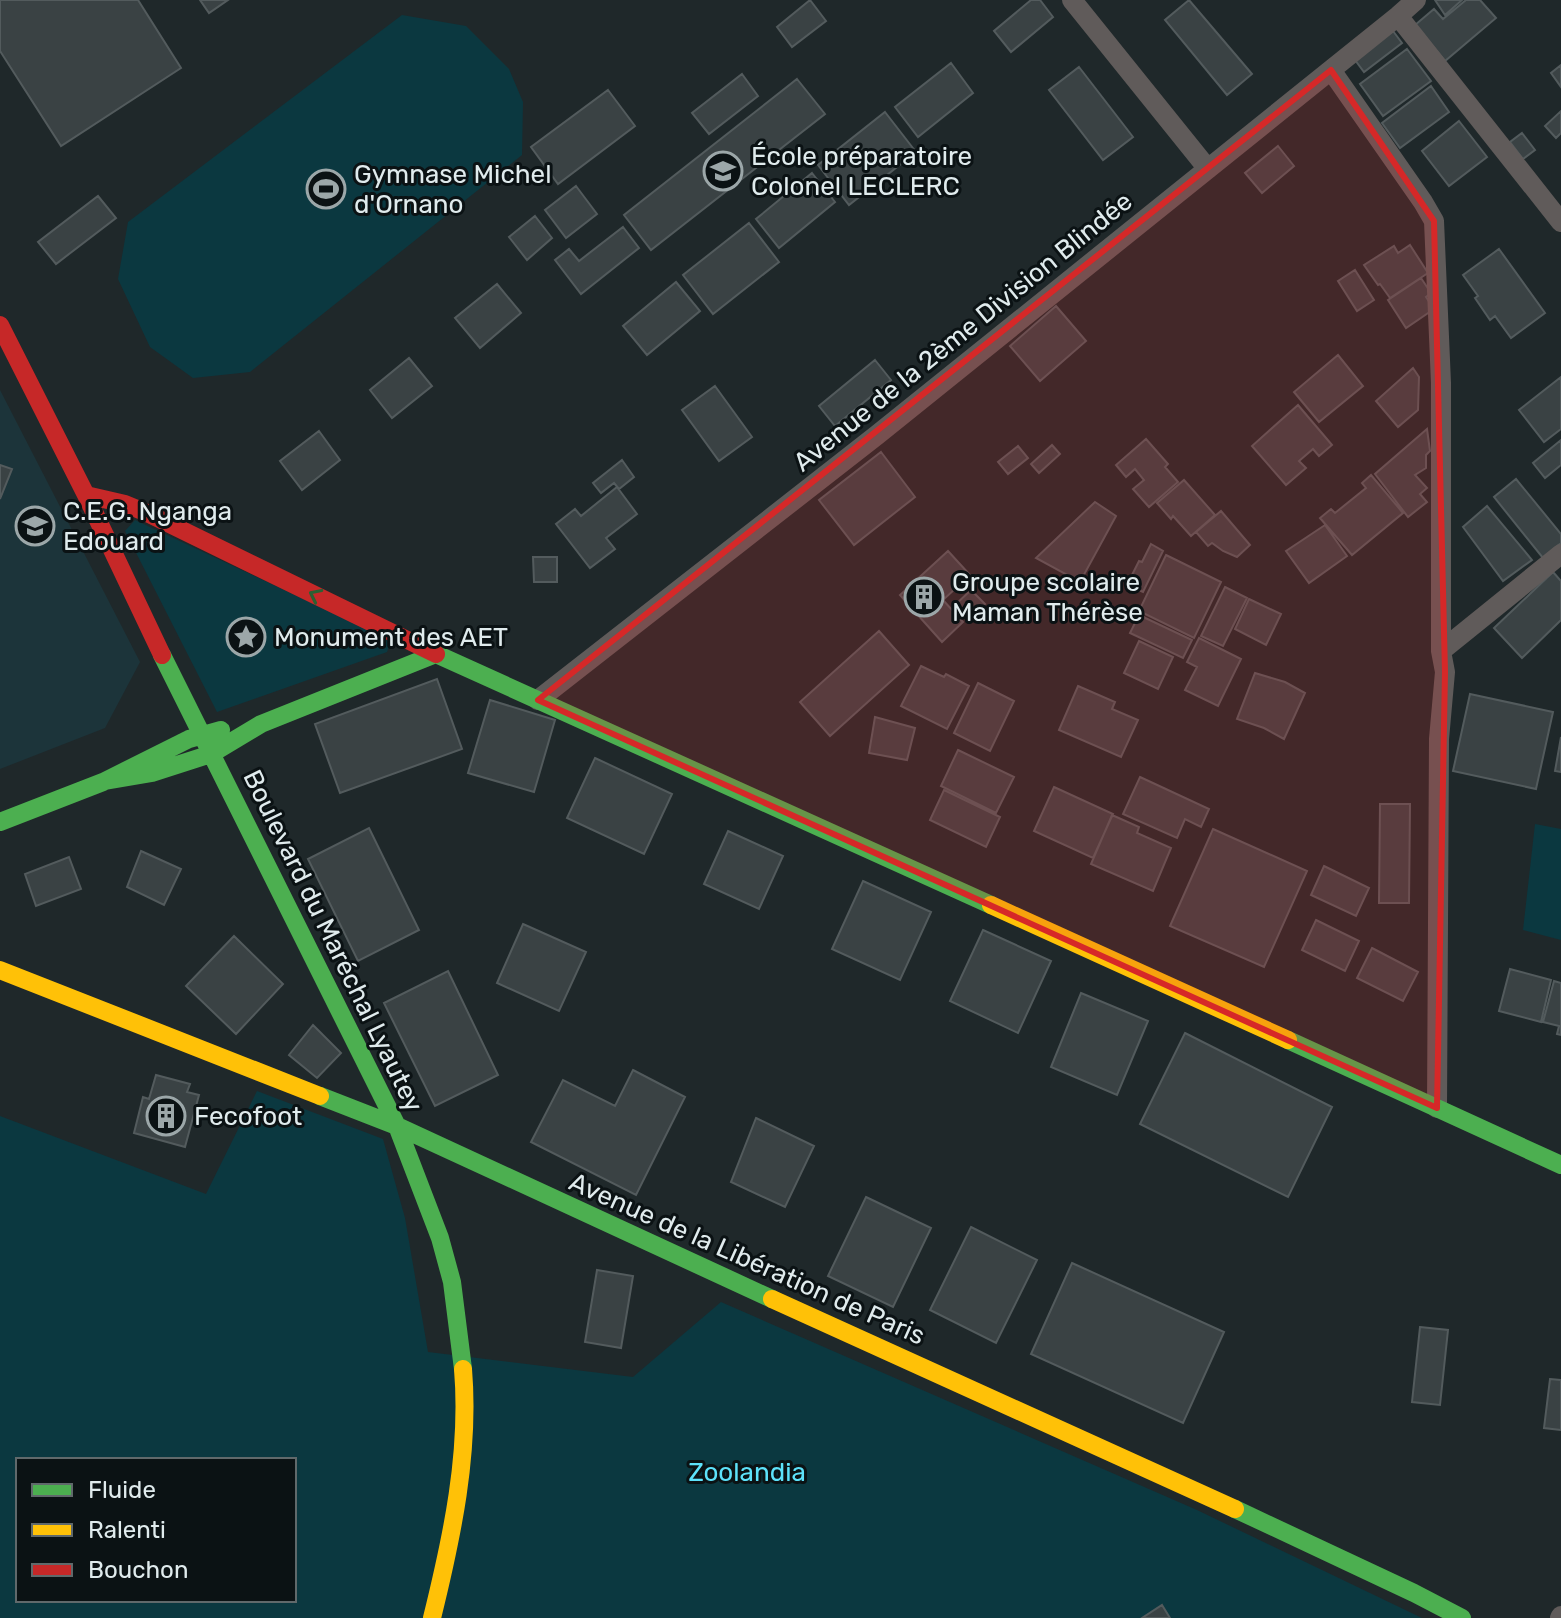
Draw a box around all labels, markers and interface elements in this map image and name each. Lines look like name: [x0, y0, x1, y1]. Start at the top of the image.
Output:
place label: École préparatoire Colonel LECLERC: [751, 141, 972, 202]
school or university icon: École préparatoire Colonel LECLERC: [702, 150, 744, 192]
place label: Gymnase Michel d'Ornano: [354, 159, 551, 220]
sports icon: Gymnase Michel d'Ornano: [305, 168, 347, 210]
street label: Avenue de la 2ème Division Blindée: [787, 186, 1139, 478]
place label: C.E.G. Nganga Edouard: [63, 496, 232, 557]
school or university icon: C.E.G. Nganga Edouard: [14, 505, 56, 547]
place label: Groupe scolaire Maman Thérèse: [952, 567, 1143, 628]
building icon: Groupe scolaire Maman Thérèse: [903, 576, 945, 618]
one-way arrow: [309, 589, 324, 605]
place icon: Monument des AET: [225, 616, 267, 658]
place label: Monument des AET: [274, 622, 508, 653]
street label: Boulevard du Maréchal Lyautey: [237, 765, 429, 1117]
building icon: Fecofoot: [145, 1095, 187, 1137]
place label: Fecofoot: [194, 1101, 302, 1132]
street label: Avenue de la Libération de Paris: [564, 1166, 930, 1352]
park label: Zoolandia: [688, 1457, 806, 1488]
legend: [16, 1458, 296, 1602]
text: Fluide: [88, 1476, 156, 1504]
text: Ralenti: [88, 1516, 166, 1544]
text: Bouchon: [88, 1556, 188, 1584]

